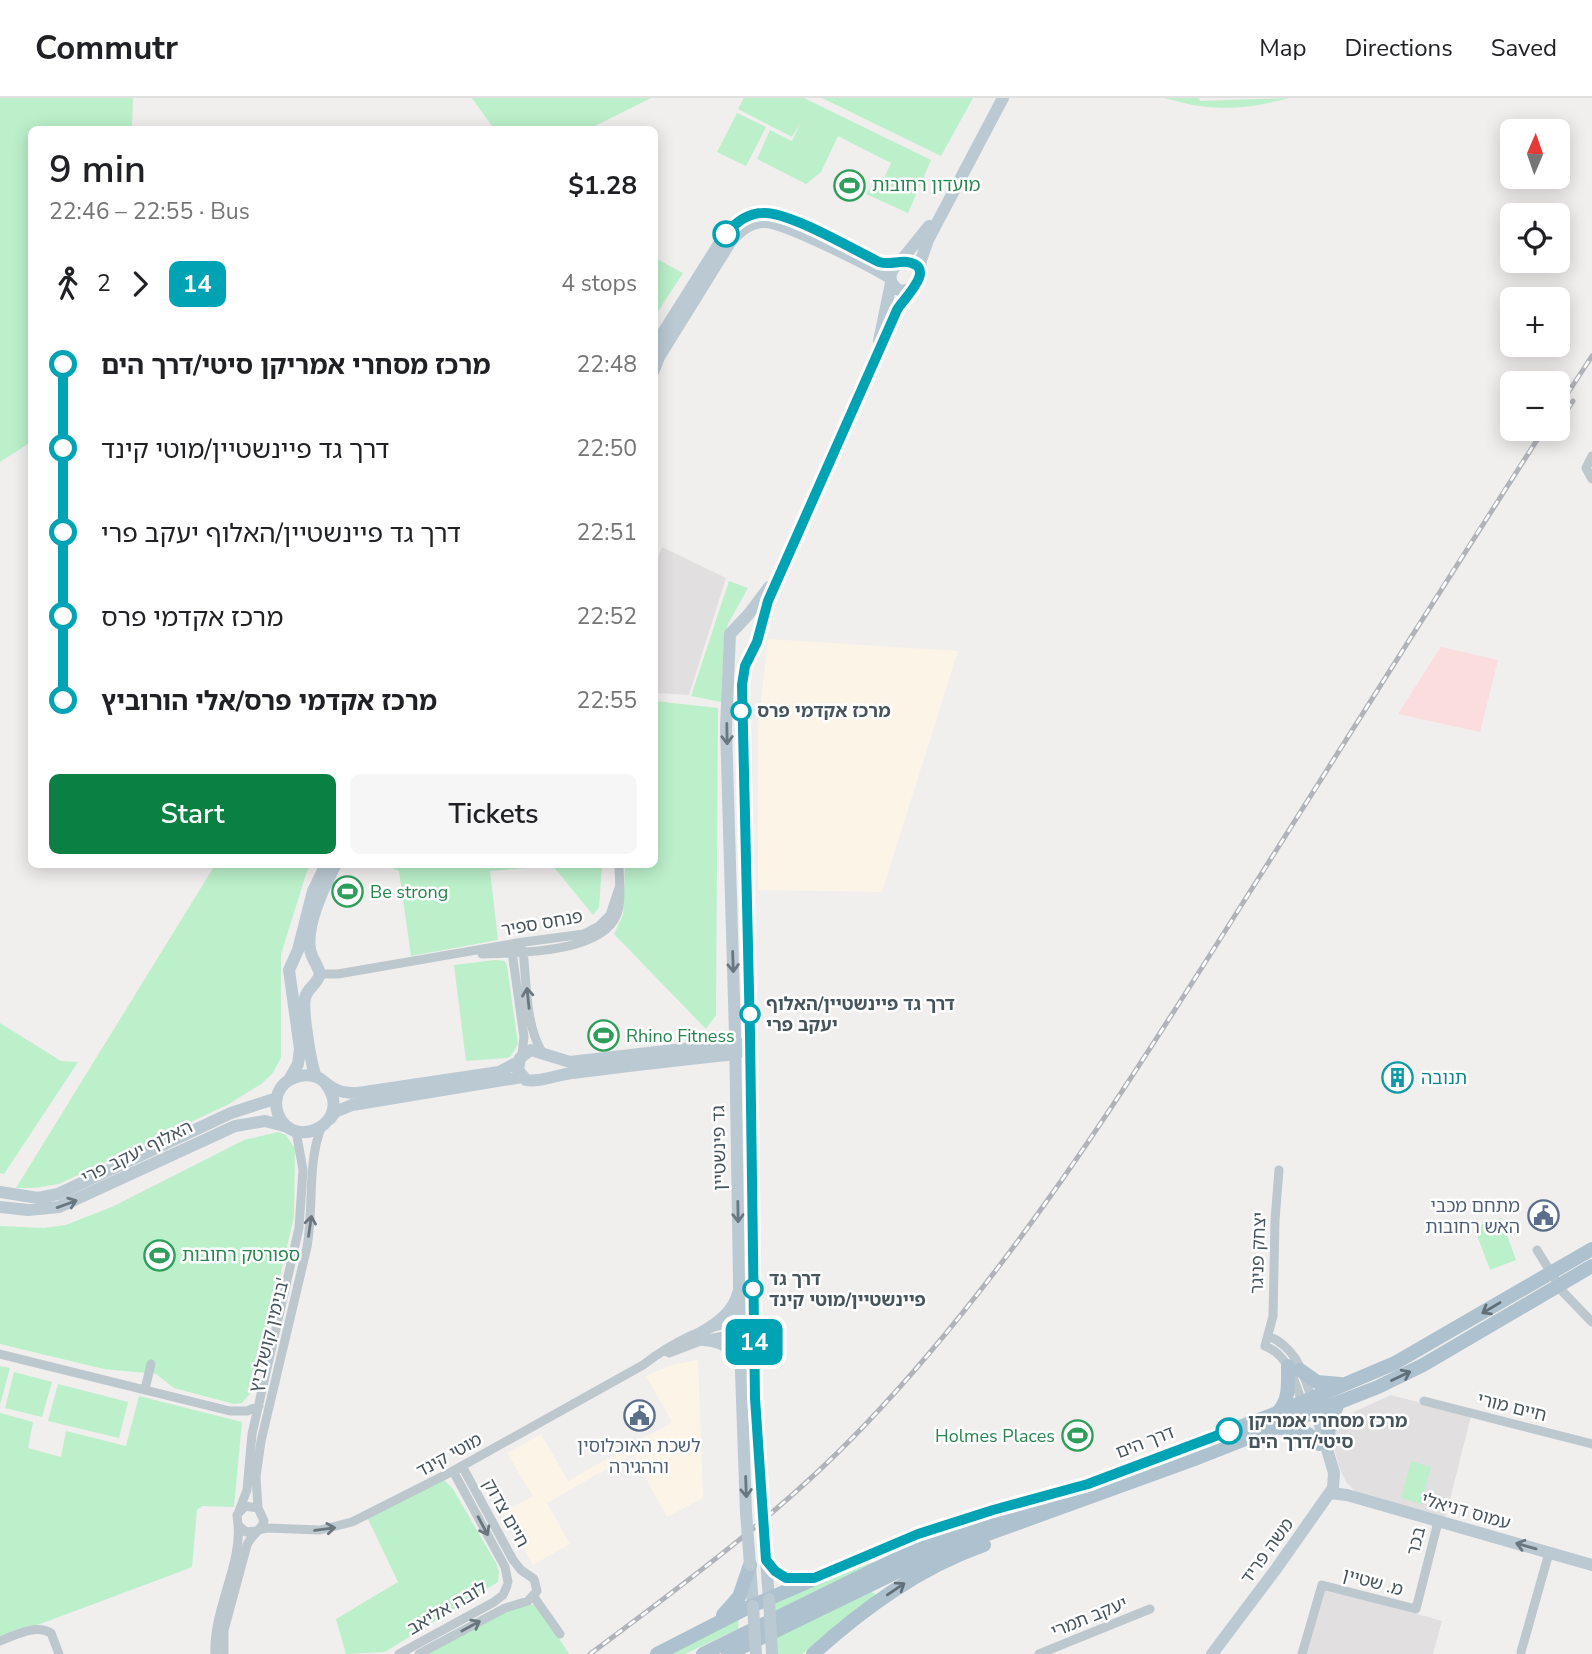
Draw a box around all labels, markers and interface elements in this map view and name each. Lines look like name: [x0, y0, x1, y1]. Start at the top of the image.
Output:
text: Commutr: [35, 26, 178, 71]
text: Map: [1259, 32, 1306, 64]
text: Directions: [1344, 32, 1453, 64]
text: Saved: [1491, 32, 1557, 64]
north arrow: [1500, 119, 1570, 189]
map controls: [1500, 119, 1570, 441]
text: 9 min: [49, 144, 146, 195]
text: $1.28: [568, 168, 637, 203]
sports icon: מועדון רחובות: [832, 168, 866, 202]
place label: מועדון רחובות: [872, 173, 981, 197]
text: 22:46 – 22:55 · Bus: [49, 196, 250, 227]
button: locate: [1500, 203, 1570, 273]
unlabelled marker: [713, 221, 739, 247]
icon: walk: [49, 265, 87, 303]
icon: forward: [121, 265, 159, 303]
text: 2: [97, 268, 111, 299]
text: 14: [183, 268, 212, 300]
text: 4 stops: [561, 268, 637, 299]
button: +: [1500, 287, 1570, 357]
text: מרכז מסחרי אמריקן סיטי/דרך הים: [101, 348, 491, 383]
text: 22:48: [577, 349, 637, 380]
button: −: [1500, 371, 1570, 441]
text: דרך גד פיינשטיין/מוטי קינד: [101, 432, 389, 467]
text: 22:50: [577, 433, 637, 464]
text: דרך גד פיינשטיין/האלוף יעקב פרי: [101, 516, 461, 551]
text: 22:51: [577, 517, 637, 548]
text: מרכז אקדמי פרס: [101, 600, 283, 635]
text: 22:52: [577, 601, 637, 632]
text: מרכז אקדמי פרס/אלי הורוביץ: [101, 684, 437, 719]
text: 22:55: [577, 685, 637, 716]
place label: מרכז אקדמי פרס: [757, 699, 891, 723]
marker: מרכז אקדמי פרס: [731, 701, 751, 721]
one-way arrow: [720, 723, 733, 746]
button: Start: [49, 774, 336, 854]
button: Tickets: [350, 774, 637, 854]
sports icon: Be strong: [330, 875, 364, 909]
place label: Be strong: [370, 880, 448, 904]
street label: פנחס ספיר: [499, 904, 585, 942]
one-way arrow: [726, 950, 740, 973]
one-way arrow: [522, 987, 535, 1009]
place label: דרך גד פיינשטיין/האלוף יעקב פרי: [766, 992, 955, 1037]
marker: דרך גד פיינשטיין/האלוף יעקב פרי: [740, 1004, 760, 1024]
sports icon: Rhino Fitness: [586, 1019, 620, 1053]
place label: Rhino Fitness: [626, 1024, 735, 1048]
building icon: תנובה: [1381, 1061, 1415, 1095]
place label: תנובה: [1421, 1066, 1467, 1090]
street label: גד פינשטיין: [706, 1105, 732, 1191]
street label: האלוף יעקב פרי: [77, 1115, 197, 1189]
place label: מתחם מכבי האש רחובות: [1425, 1194, 1520, 1239]
one-way arrow: [55, 1196, 77, 1209]
public building icon: מתחם מכבי האש רחובות: [1526, 1199, 1560, 1233]
one-way arrow: [731, 1201, 744, 1224]
street label: יצחק פניגר: [1245, 1212, 1271, 1294]
one-way arrow: [304, 1215, 317, 1238]
sports icon: ספורטק רחובות: [142, 1238, 176, 1272]
place label: ספורטק רחובות: [182, 1243, 300, 1267]
place label: דרך גד פיינשטיין/מוטי קינד: [769, 1267, 926, 1312]
street label: בנימין קושלביץ': [243, 1275, 295, 1395]
marker: דרך גד פיינשטיין/מוטי קינד: [743, 1279, 763, 1299]
one-way arrow: [1482, 1301, 1502, 1315]
line badge: 14: [722, 1319, 786, 1365]
text: 14: [740, 1326, 768, 1358]
one-way arrow: [1390, 1369, 1411, 1382]
street label: חיים מורי: [1475, 1387, 1549, 1427]
public building icon: לשכת האוכלוסין וההגירה: [622, 1398, 656, 1432]
place label: מרכז מסחרי אמריקן סיטי/דרך הים: [1248, 1409, 1408, 1454]
marker: מרכז מסחרי אמריקן סיטי/דרך הים: [1216, 1418, 1242, 1444]
sports icon: Holmes Places: [1061, 1419, 1095, 1453]
street label: דרך הים: [1112, 1420, 1178, 1464]
place label: Holmes Places: [935, 1424, 1055, 1448]
street label: מוטי קינד: [412, 1427, 486, 1483]
place label: לשכת האוכלוסין וההגירה: [577, 1434, 701, 1479]
street label: חיים צדוק: [477, 1474, 535, 1552]
one-way arrow: [739, 1475, 752, 1498]
street label: עמוס דניאלי: [1419, 1487, 1513, 1535]
street label: משה פריד: [1235, 1513, 1299, 1589]
one-way arrow: [477, 1515, 490, 1536]
one-way arrow: [314, 1522, 336, 1535]
street label: בכר: [1401, 1524, 1431, 1558]
one-way arrow: [1516, 1539, 1538, 1552]
street label: מ. שטיין: [1340, 1562, 1406, 1602]
street label: לובה אליאב: [403, 1575, 491, 1641]
one-way arrow: [886, 1582, 905, 1596]
street label: יעקב תמרי: [1047, 1591, 1131, 1643]
one-way arrow: [460, 1619, 481, 1632]

